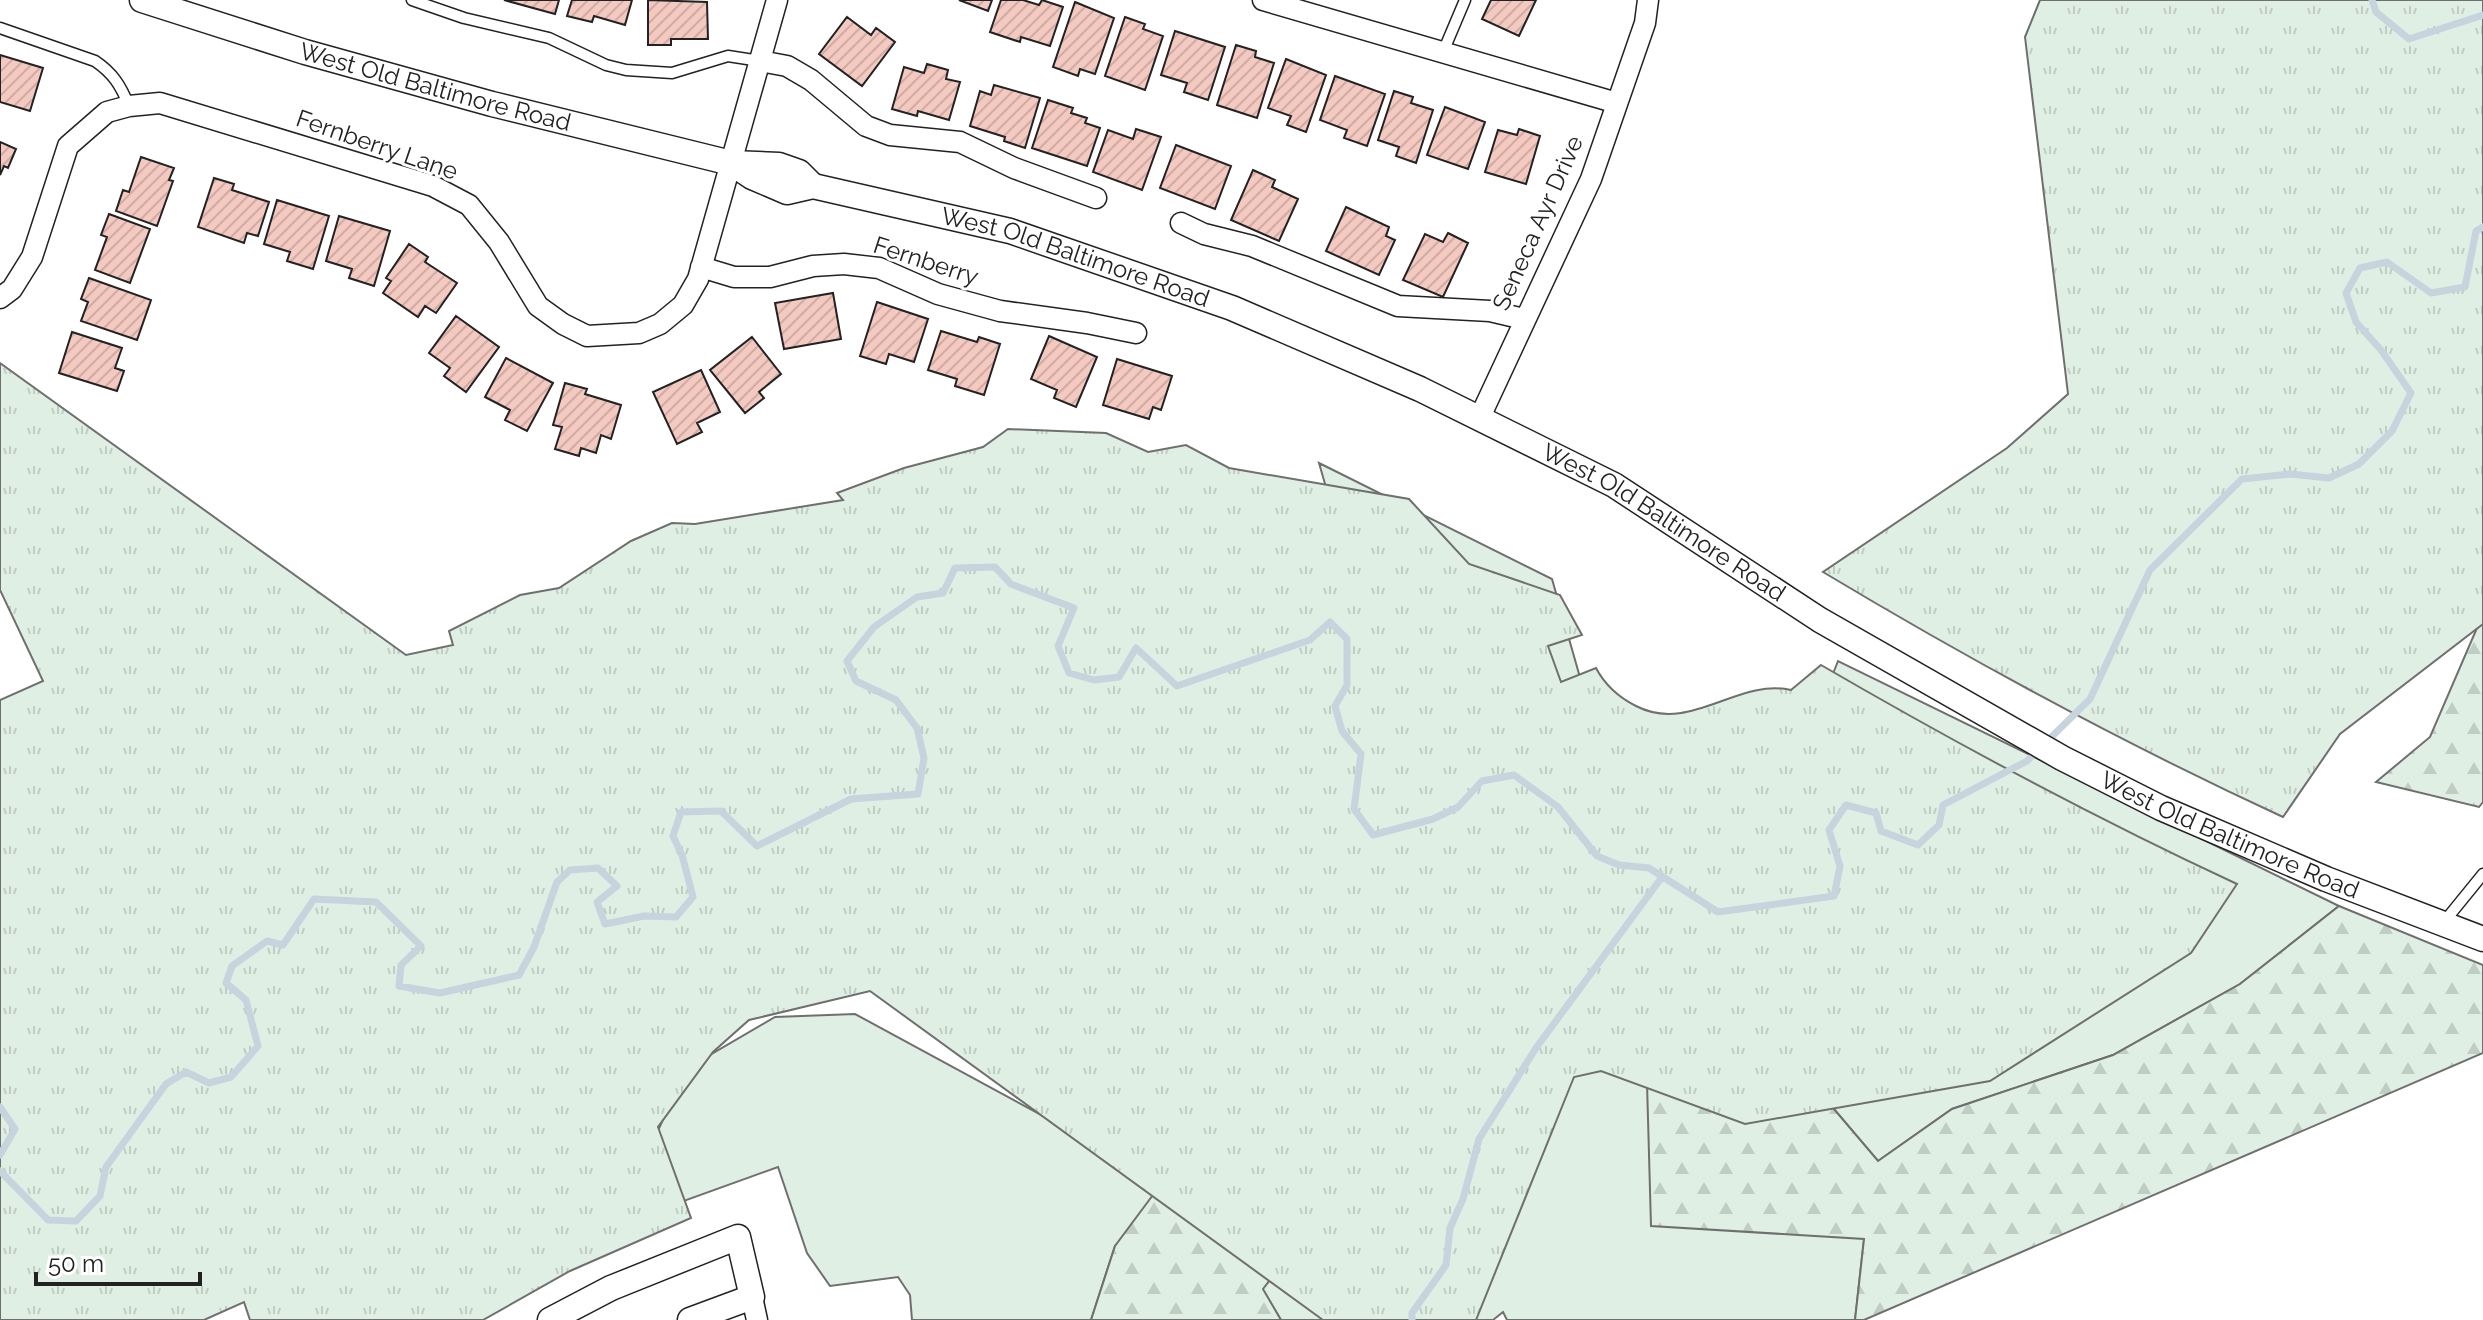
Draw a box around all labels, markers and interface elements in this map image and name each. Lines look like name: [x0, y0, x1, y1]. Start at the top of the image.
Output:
street label: West Old Baltimore Road: [296, 36, 574, 137]
street label: Fernberry Lane: [292, 103, 462, 186]
street label: Seneca Ayr Drive: [1486, 131, 1589, 315]
street label: West Old Baltimore Road: [939, 201, 1213, 313]
street label: Fernberry: [870, 230, 982, 291]
street label: West Old Baltimore Road: [1538, 437, 1791, 607]
street label: West Old Baltimore Road: [2096, 765, 2364, 904]
scale bar: [36, 1236, 200, 1286]
text: 50 m: [48, 1249, 104, 1278]

